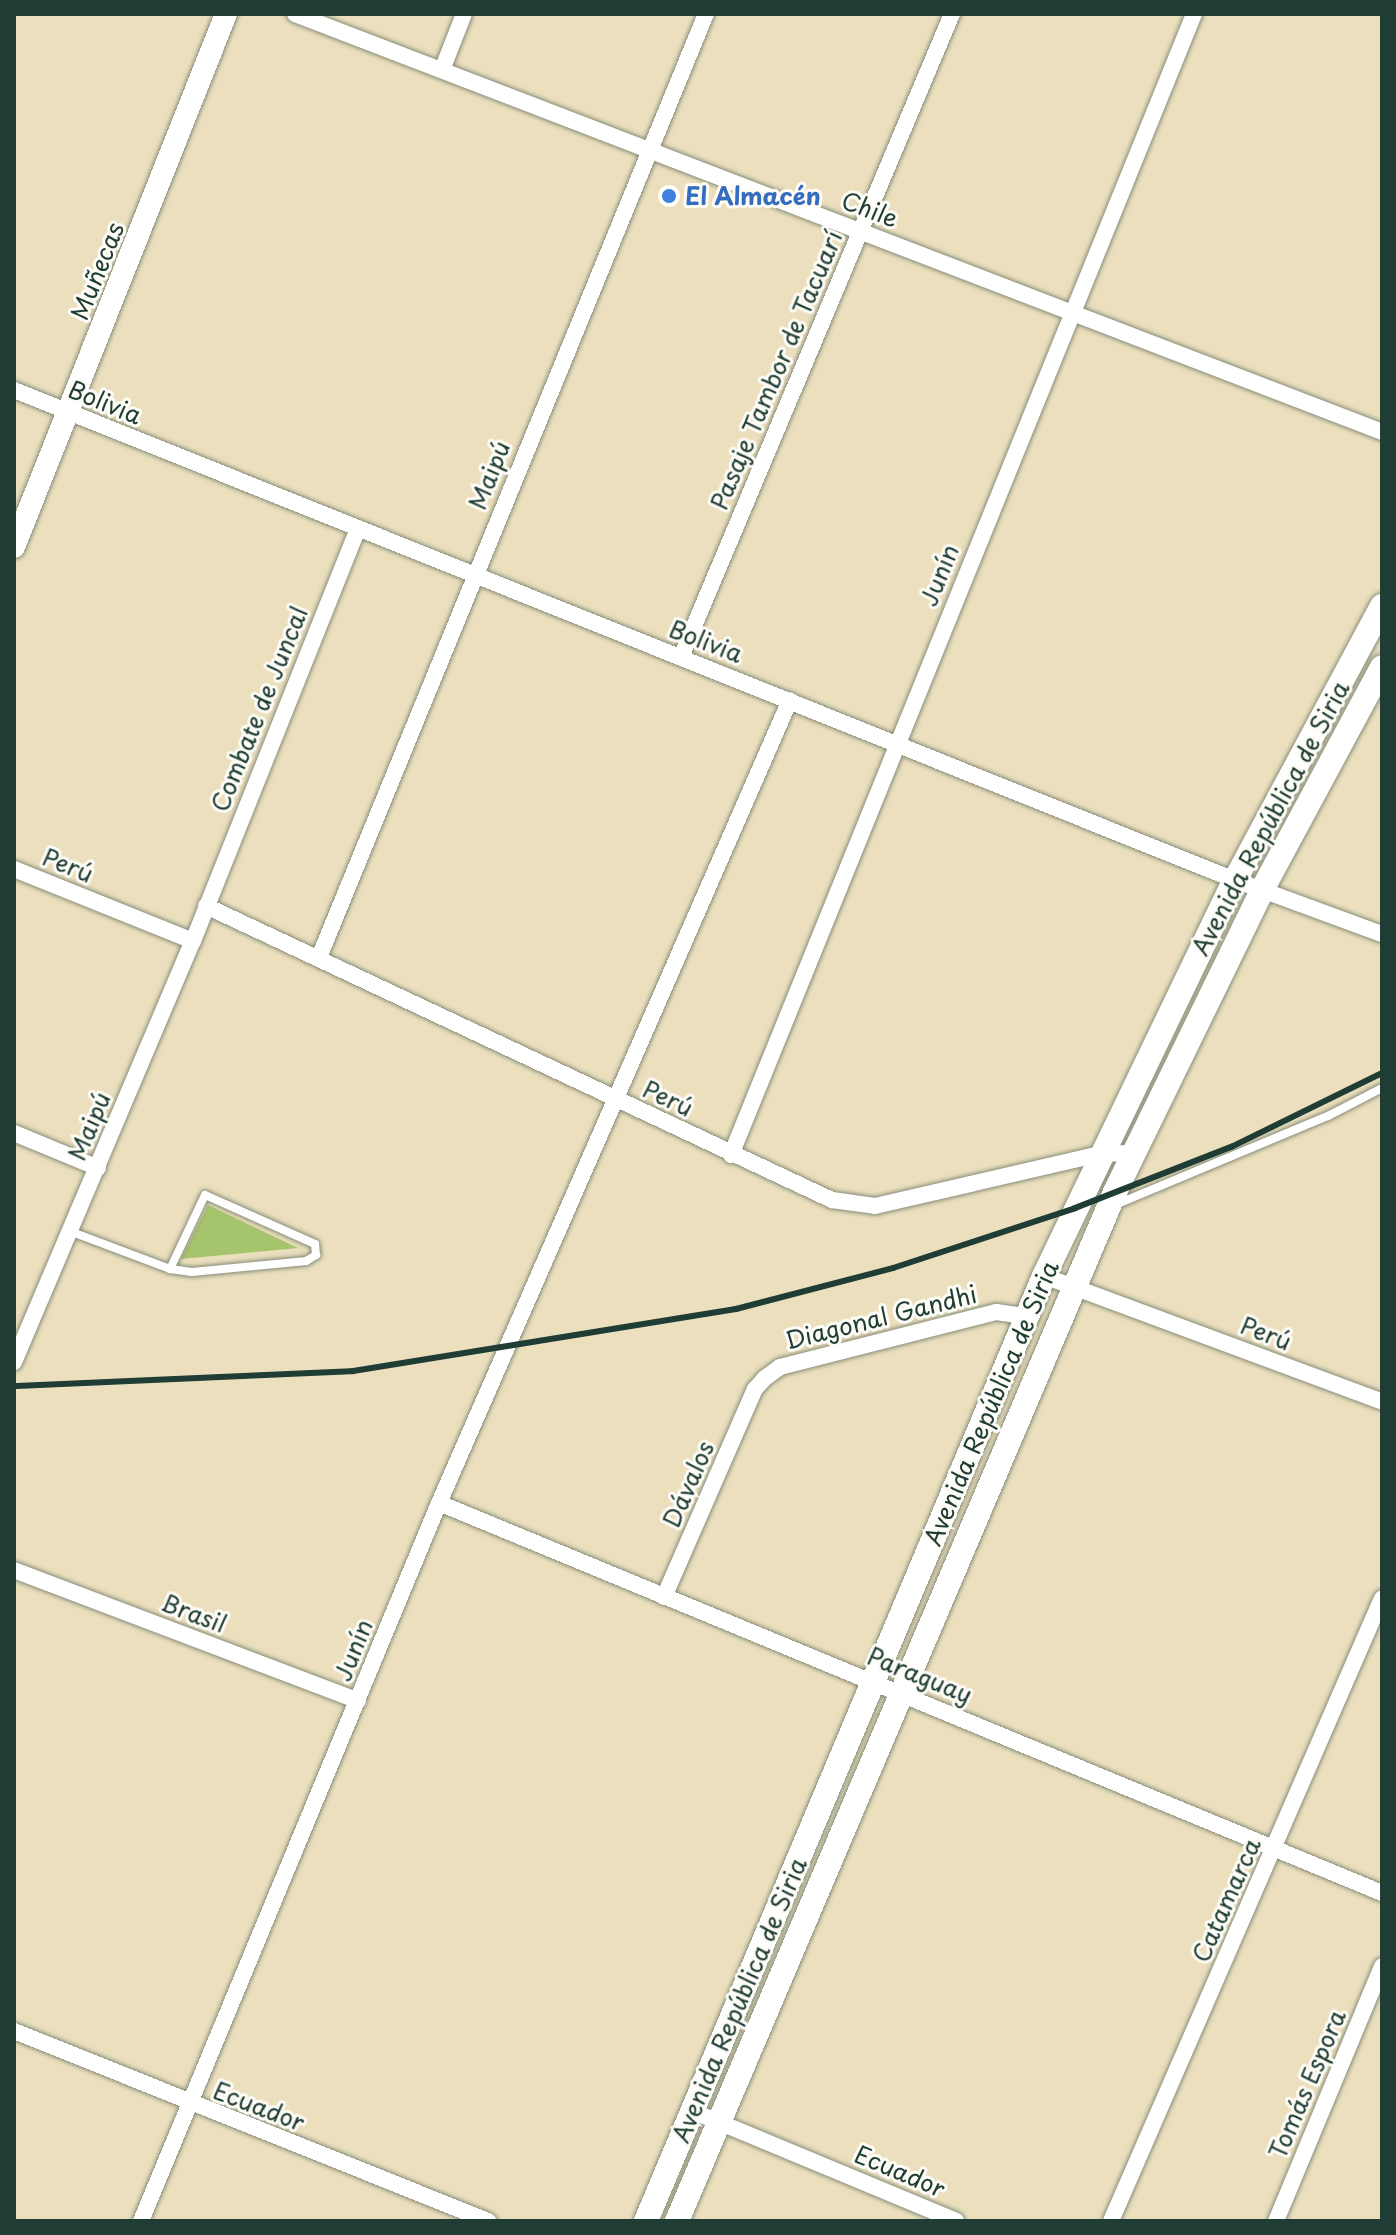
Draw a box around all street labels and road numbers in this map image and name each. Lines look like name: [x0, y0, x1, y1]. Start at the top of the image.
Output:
street label: Chile: [838, 185, 902, 233]
street label: Muñecas: [64, 218, 130, 324]
street label: Pasaje Tambor de Tacuarí: [704, 227, 848, 513]
street label: Bolivia: [64, 374, 146, 430]
street label: Maipú: [462, 437, 516, 513]
street label: Junín: [914, 540, 964, 610]
street label: Combate de Juncal: [204, 601, 314, 817]
street label: Bolivia: [665, 614, 747, 668]
street label: Avenida República de Siria: [1185, 675, 1355, 961]
street label: Perú: [39, 842, 97, 888]
street label: Perú: [638, 1074, 698, 1122]
street label: Maipú: [62, 1088, 116, 1164]
street label: Avenida República de Siria: [918, 1256, 1064, 1550]
street label: Diagonal Gandhi: [782, 1279, 980, 1355]
street label: Perú: [1237, 1310, 1295, 1356]
street label: Dávalos: [656, 1437, 720, 1531]
street label: Brasil: [157, 1587, 231, 1639]
street label: Junín: [328, 1615, 378, 1685]
street label: Paraguay: [864, 1641, 976, 1709]
street label: Catamarca: [1186, 1834, 1266, 1966]
street label: Avenida República de Siria: [666, 1853, 812, 2147]
street label: Tomás Espora: [1263, 2005, 1351, 2163]
street label: Ecuador: [209, 2076, 309, 2136]
street label: Ecuador: [851, 2139, 949, 2203]

